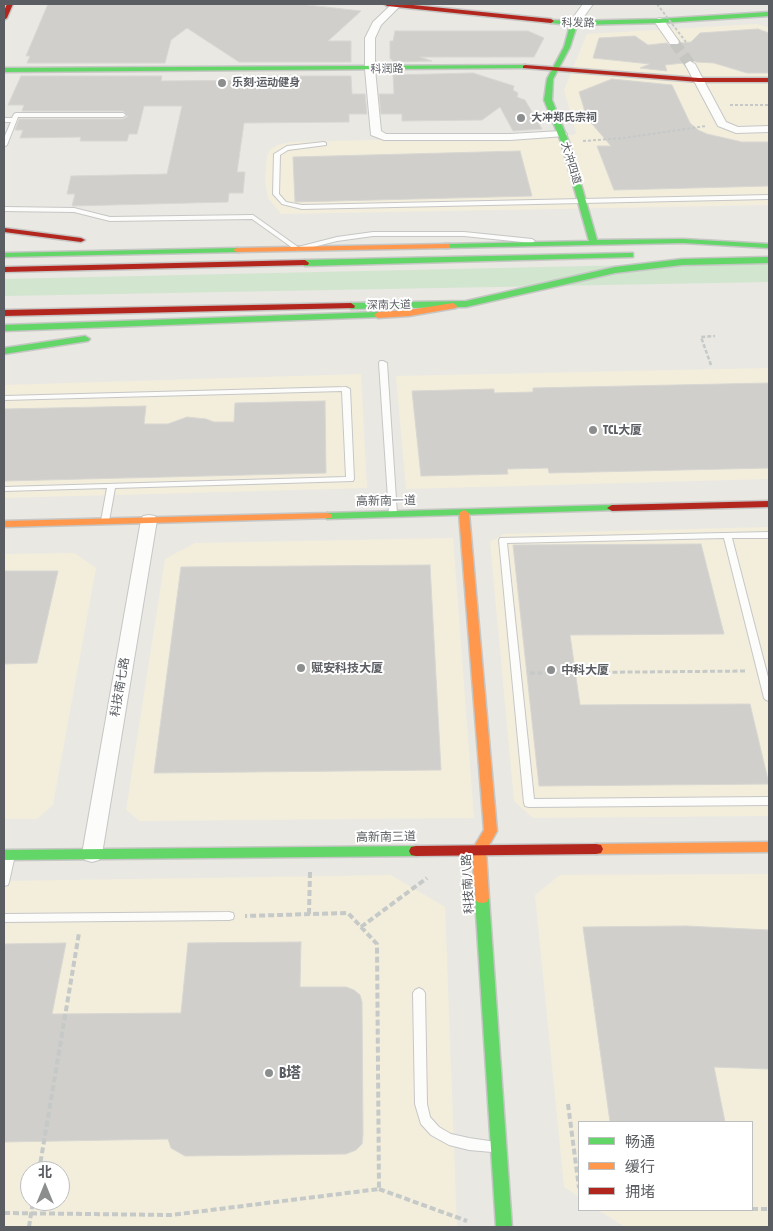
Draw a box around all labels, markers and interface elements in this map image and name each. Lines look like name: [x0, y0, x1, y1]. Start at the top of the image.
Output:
street label: 科发路: [561, 16, 595, 30]
street label: 科润路: [370, 62, 404, 76]
place label: 乐刻·运动健身: [232, 76, 300, 90]
marker: 乐刻·运动健身: [216, 77, 228, 89]
place label: 大冲郑氏宗祠: [531, 111, 597, 125]
marker: 大冲郑氏宗祠: [515, 112, 527, 124]
street label: 大冲四道: [558, 140, 584, 186]
street label: 深南大道: [367, 298, 411, 312]
place label: TCL大厦: [603, 423, 642, 437]
marker: TCL大厦: [587, 424, 599, 436]
street label: 高新南一道: [356, 493, 416, 509]
street label: 科技南七路: [108, 656, 132, 718]
place label: 赋安科技大厦: [311, 661, 383, 675]
marker: 赋安科技大厦: [295, 662, 307, 674]
place label: 中科大厦: [561, 663, 609, 677]
marker: 中科大厦: [545, 664, 557, 676]
street label: 高新南三道: [356, 829, 416, 845]
street label: 科技南八路: [459, 854, 477, 914]
place label: B塔: [279, 1064, 301, 1082]
marker: B塔: [263, 1067, 275, 1079]
legend: [578, 1121, 753, 1211]
text: 畅通: [625, 1133, 655, 1150]
text: 缓行: [625, 1158, 655, 1175]
north arrow: [20, 1161, 70, 1211]
text: 北: [38, 1164, 52, 1180]
text: 拥堵: [625, 1183, 655, 1200]

